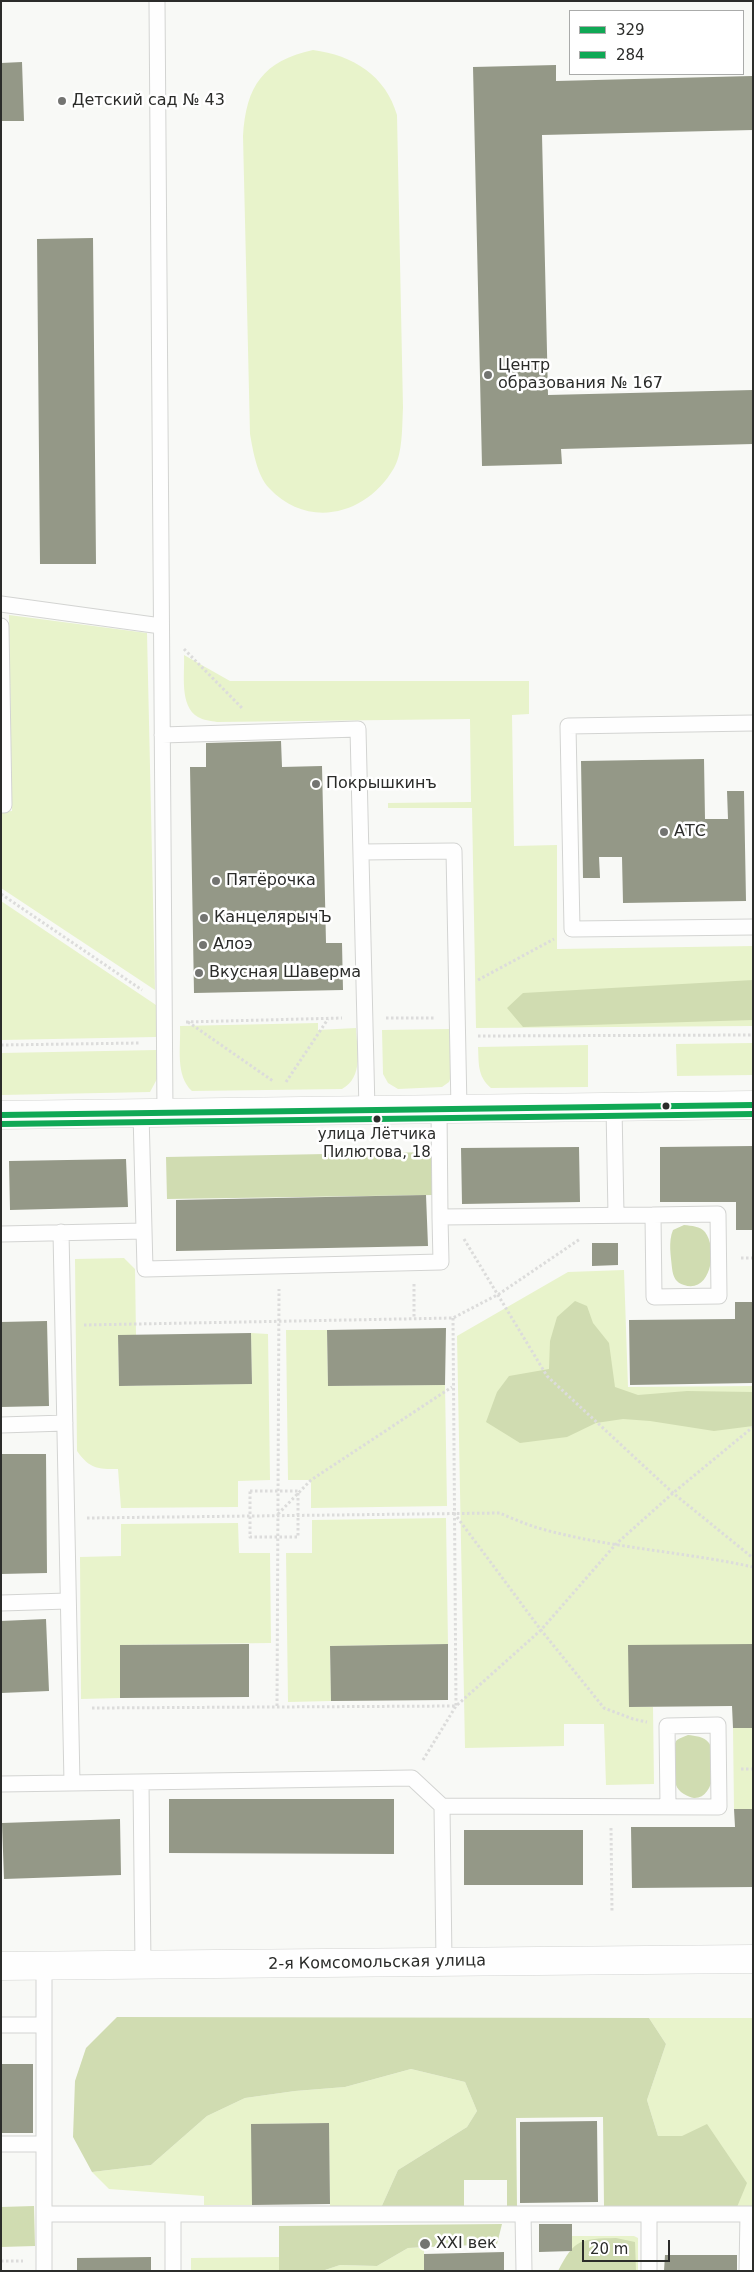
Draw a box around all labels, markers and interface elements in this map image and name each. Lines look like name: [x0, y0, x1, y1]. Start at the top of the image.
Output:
legend: [569, 10, 744, 75]
text: 329: [616, 21, 645, 39]
text: 284: [616, 46, 645, 64]
place label: Детский сад № 43: [72, 91, 225, 111]
marker: Детский сад № 43: [56, 95, 68, 107]
place label: Центр образования № 167: [498, 356, 663, 394]
marker: Центр образования № 167: [482, 369, 494, 381]
place label: Покрышкинъ: [326, 774, 437, 794]
marker: Покрышкинъ: [310, 778, 322, 790]
place label: АТС: [674, 822, 706, 842]
marker: АТС: [658, 826, 670, 838]
place label: Пятёрочка: [226, 871, 316, 891]
marker: Пятёрочка: [210, 875, 222, 887]
place label: КанцелярычЪ: [214, 908, 332, 928]
marker: КанцелярычЪ: [198, 912, 210, 924]
place label: Алоэ: [213, 935, 253, 955]
marker: Алоэ: [197, 939, 209, 951]
place label: Вкусная Шаверма: [209, 963, 361, 983]
marker: Вкусная Шаверма: [193, 967, 205, 979]
unlabelled marker: [661, 1101, 671, 1111]
marker: улица Лётчика Пилютова, 18: [372, 1114, 382, 1124]
place label: улица Лётчика Пилютова, 18: [318, 1126, 436, 1161]
street label: 2-я Комсомольская улица: [268, 1952, 486, 1974]
scale bar: [584, 2230, 672, 2262]
place label: XXI век: [436, 2234, 497, 2254]
marker: XXI век: [418, 2237, 432, 2251]
text: 20 m: [590, 2240, 628, 2258]

